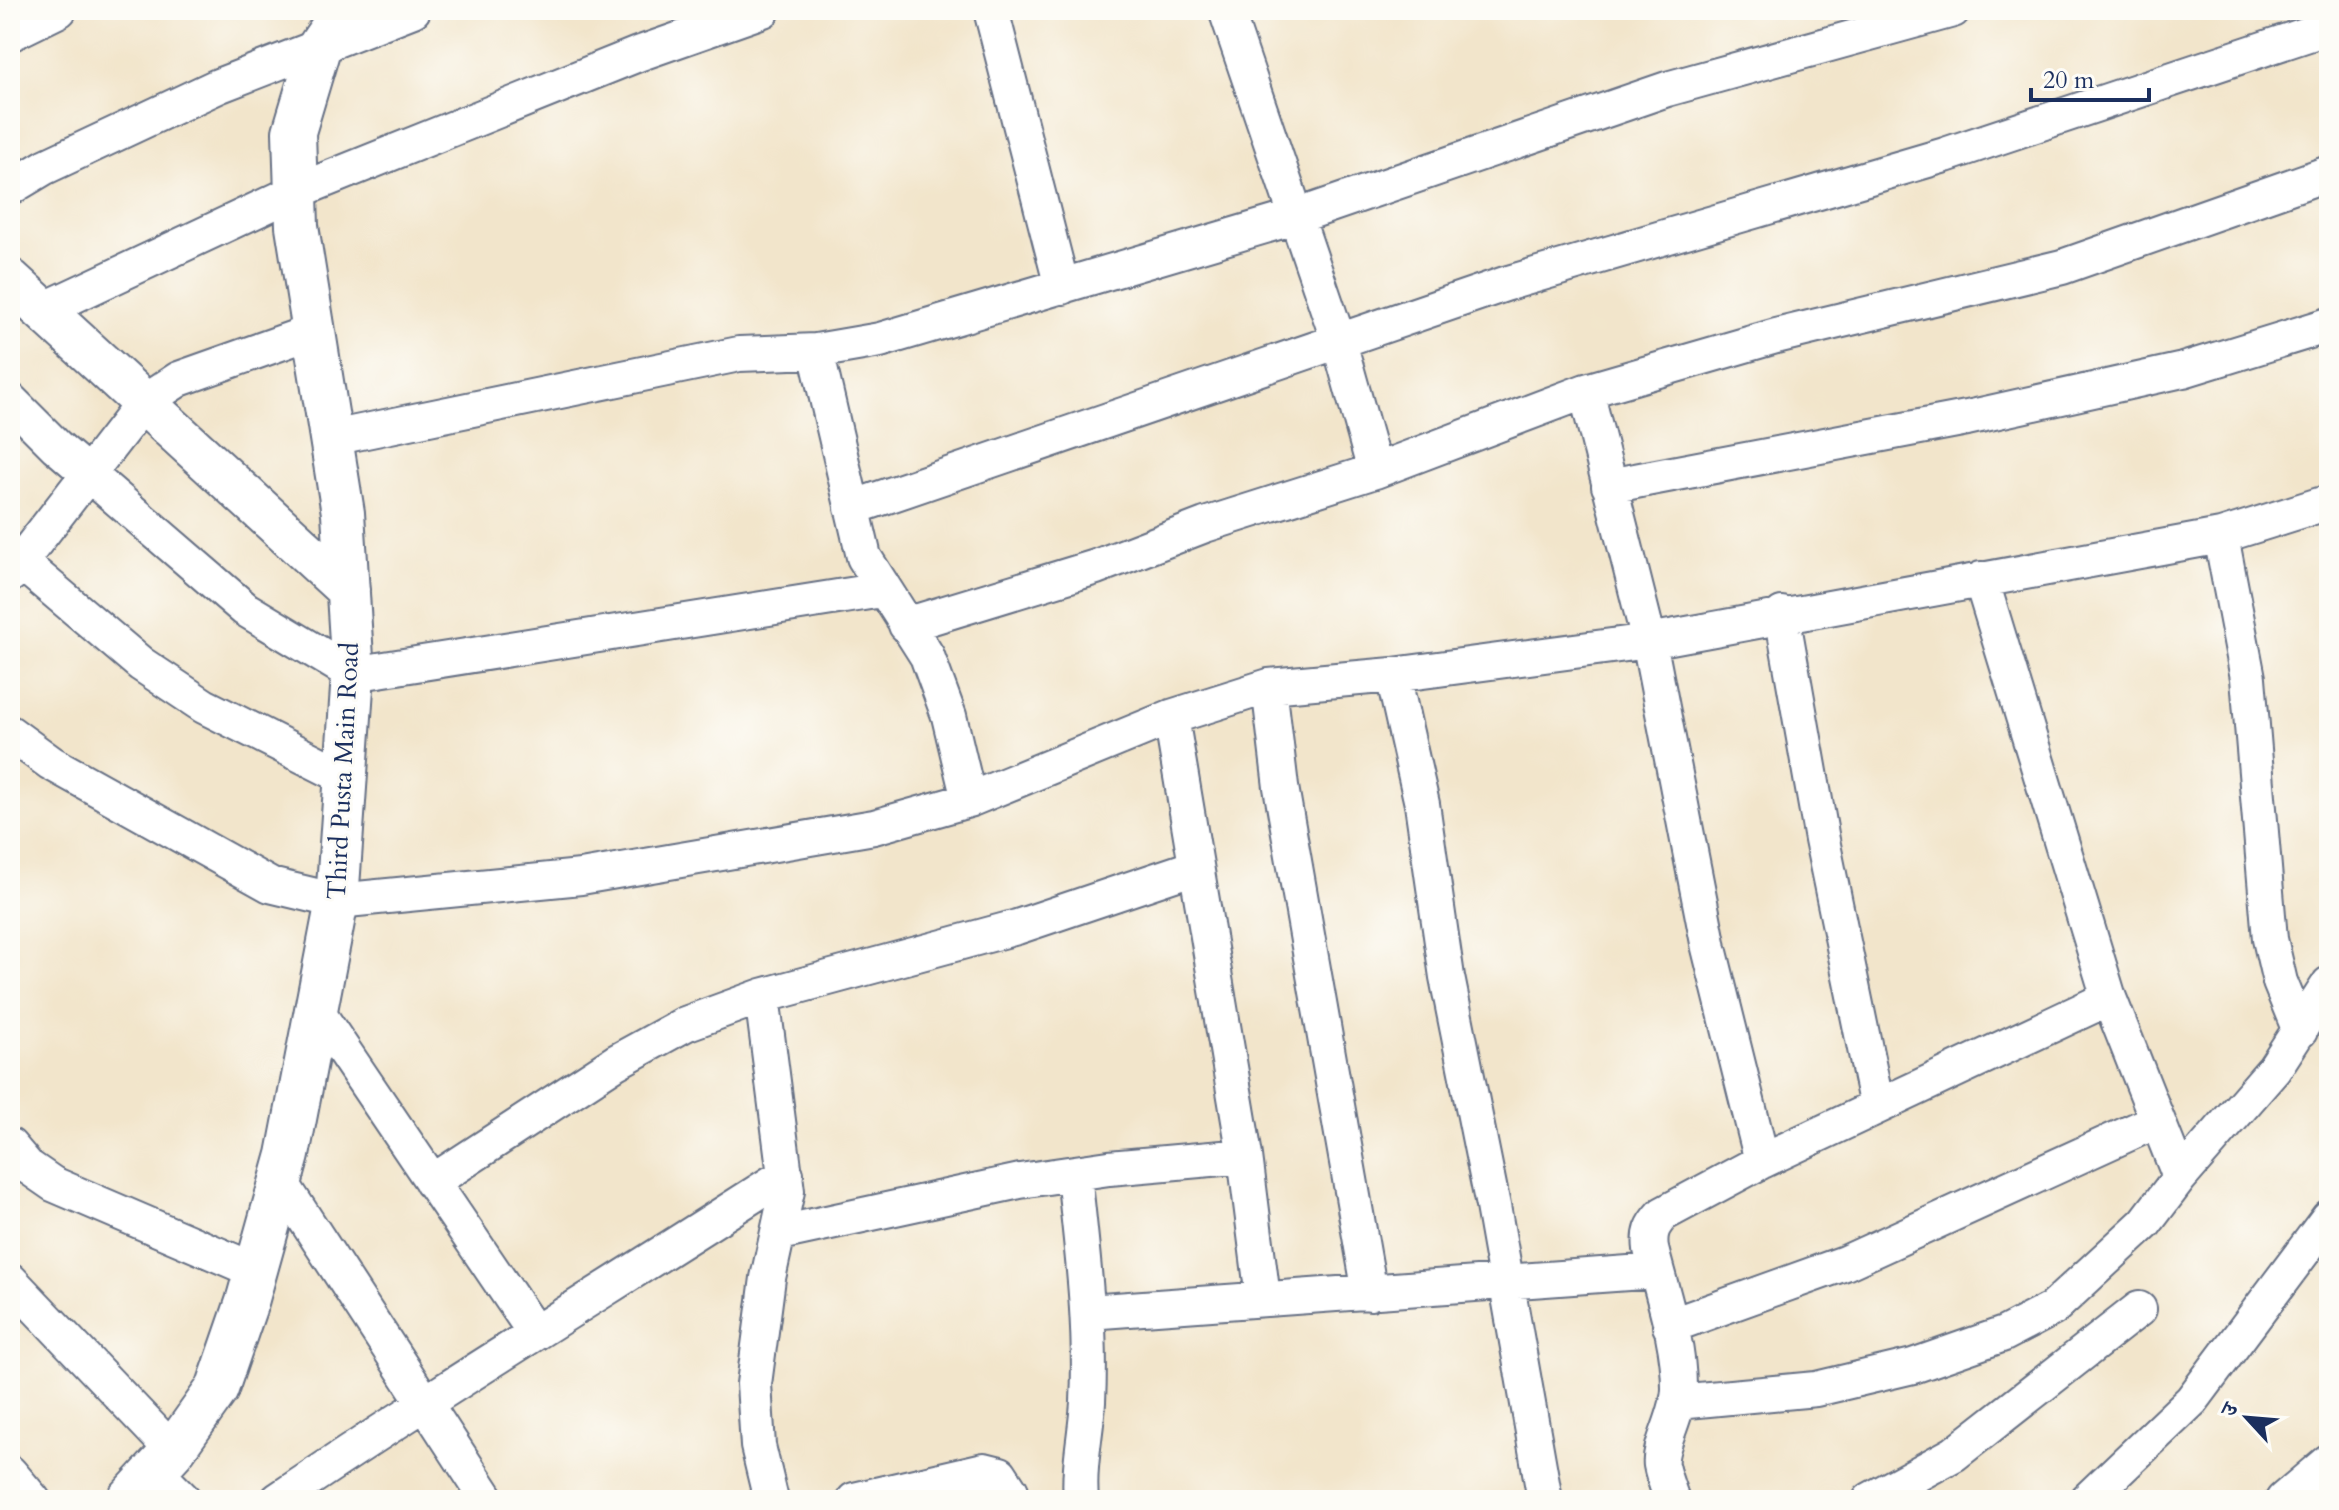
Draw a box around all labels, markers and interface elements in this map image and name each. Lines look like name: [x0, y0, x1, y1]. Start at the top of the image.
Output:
scale bar: [2031, 52, 2149, 102]
text: 20 m: [2043, 64, 2095, 97]
street label: Third Pusta Main Road: [319, 641, 367, 901]
north arrow: [2207, 1378, 2287, 1458]
text: उ: [2213, 1396, 2247, 1423]

